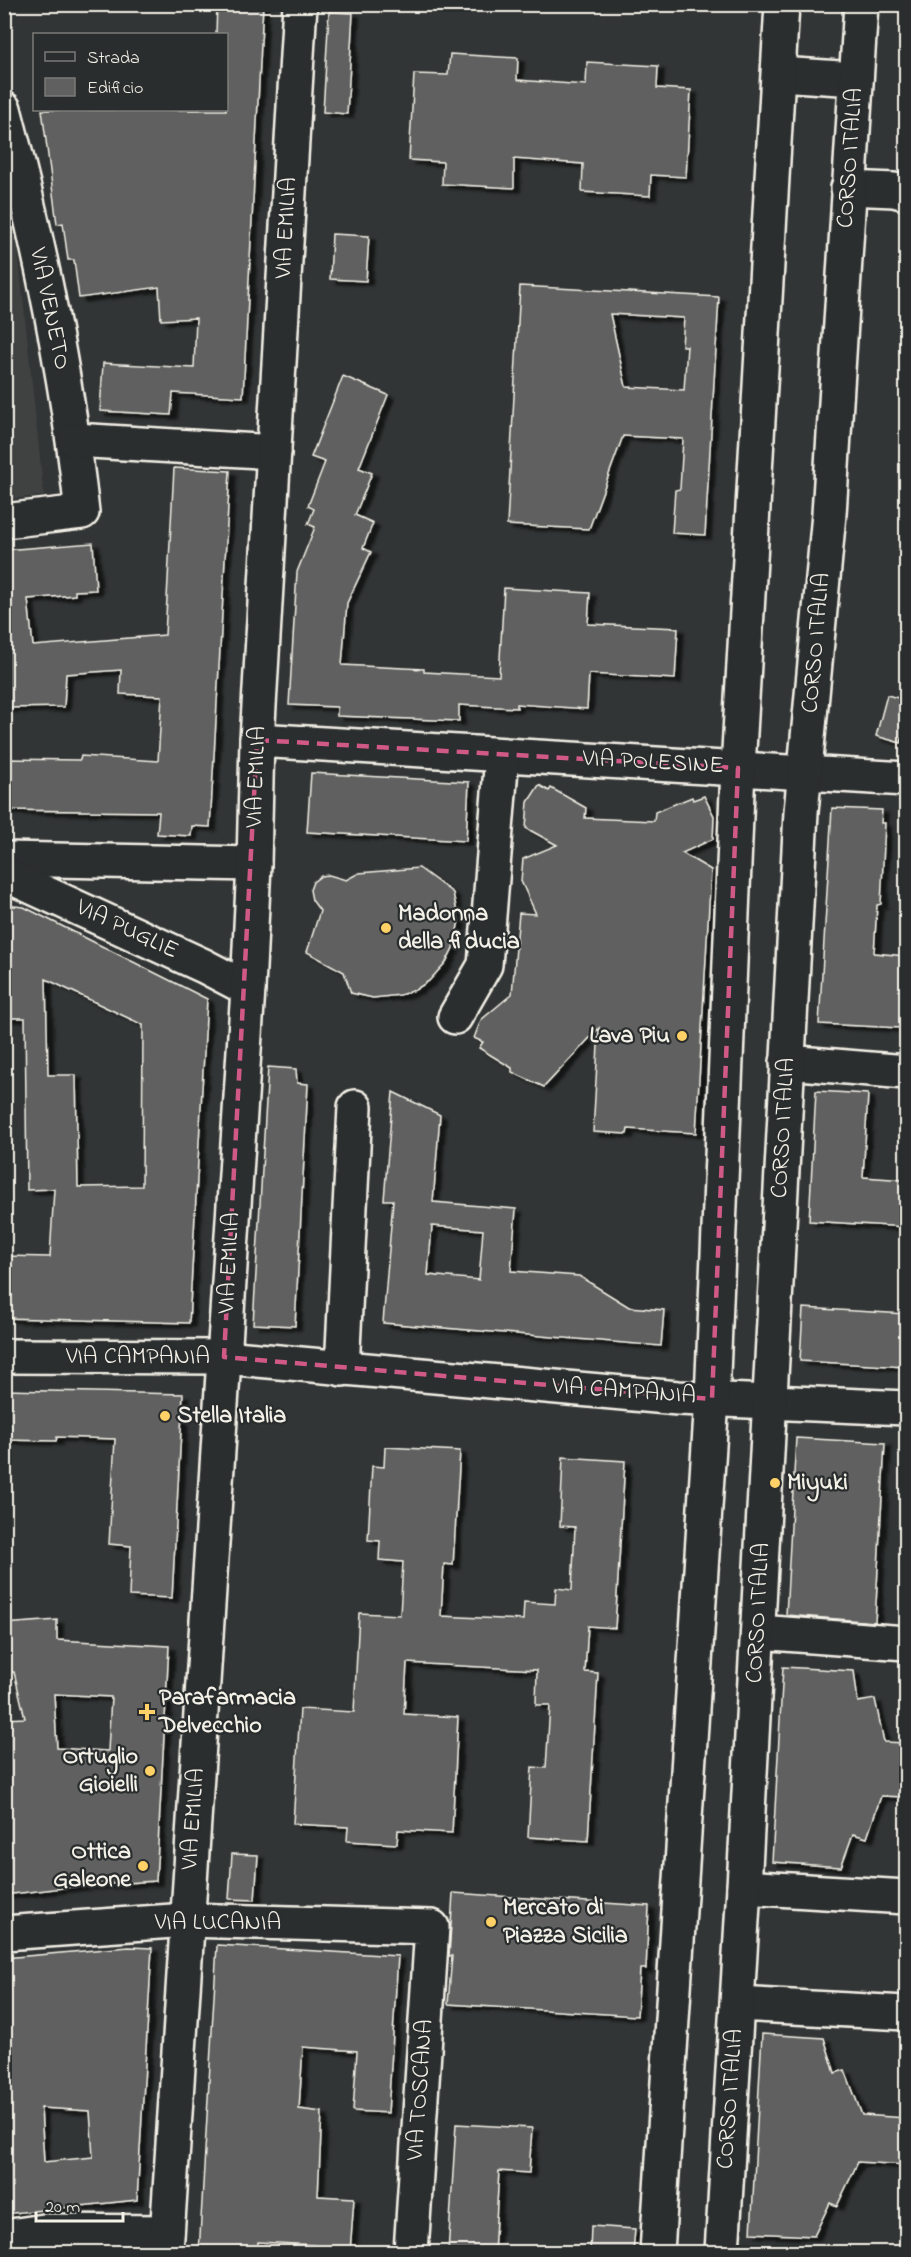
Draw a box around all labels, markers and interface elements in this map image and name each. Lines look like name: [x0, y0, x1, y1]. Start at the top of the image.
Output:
legend: [33, 33, 228, 111]
text: Strada: [87, 46, 140, 72]
text: Edificio: [87, 76, 143, 102]
street label: CORSO ITALIA: [829, 87, 873, 229]
street label: VIA EMILIA: [267, 176, 307, 281]
street label: VIA VENETO: [19, 244, 79, 373]
street label: CORSO ITALIA: [793, 571, 841, 715]
street label: VIA EMILIA: [238, 726, 276, 829]
street label: VIA POLESINE: [581, 742, 724, 784]
street label: VIA PUGLIE: [69, 891, 184, 969]
place label: Madonna della fiducia: [398, 897, 520, 960]
marker: Madonna della fiducia: [379, 921, 393, 935]
place label: Lava Piu: [590, 1019, 670, 1054]
marker: Lava Piu: [675, 1029, 689, 1043]
street label: CORSO ITALIA: [763, 1057, 805, 1199]
street label: VIA EMILIA: [210, 1211, 250, 1316]
street label: VIA CAMPANIA: [65, 1340, 210, 1375]
street label: VIA CAMPANIA: [550, 1369, 697, 1414]
place label: Stella Italia: [177, 1399, 286, 1434]
marker: Stella Italia: [158, 1409, 172, 1423]
place label: Miyuki: [787, 1466, 848, 1502]
marker: Miyuki: [768, 1476, 782, 1490]
street label: CORSO ITALIA: [738, 1542, 780, 1684]
place label: Parafarmacia Delvecchio: [158, 1681, 296, 1744]
marker: Parafarmacia Delvecchio: [140, 1705, 154, 1719]
place label: Ortuglio Gioielli: [62, 1740, 138, 1803]
marker: Ortuglio Gioielli: [143, 1764, 157, 1778]
street label: VIA EMILIA: [173, 1767, 215, 1872]
place label: Ottica Galeone: [53, 1835, 132, 1898]
marker: Ottica Galeone: [136, 1859, 150, 1873]
place label: Mercato di Piazza Sicilia: [503, 1891, 628, 1954]
street label: VIA LUCANIA: [154, 1906, 281, 1941]
marker: Mercato di Piazza Sicilia: [484, 1915, 498, 1929]
street label: VIA TOSCANA: [399, 2018, 443, 2163]
street label: CORSO ITALIA: [709, 2028, 753, 2170]
scale bar: [36, 2185, 123, 2223]
text: 20 m: [45, 2195, 80, 2221]

